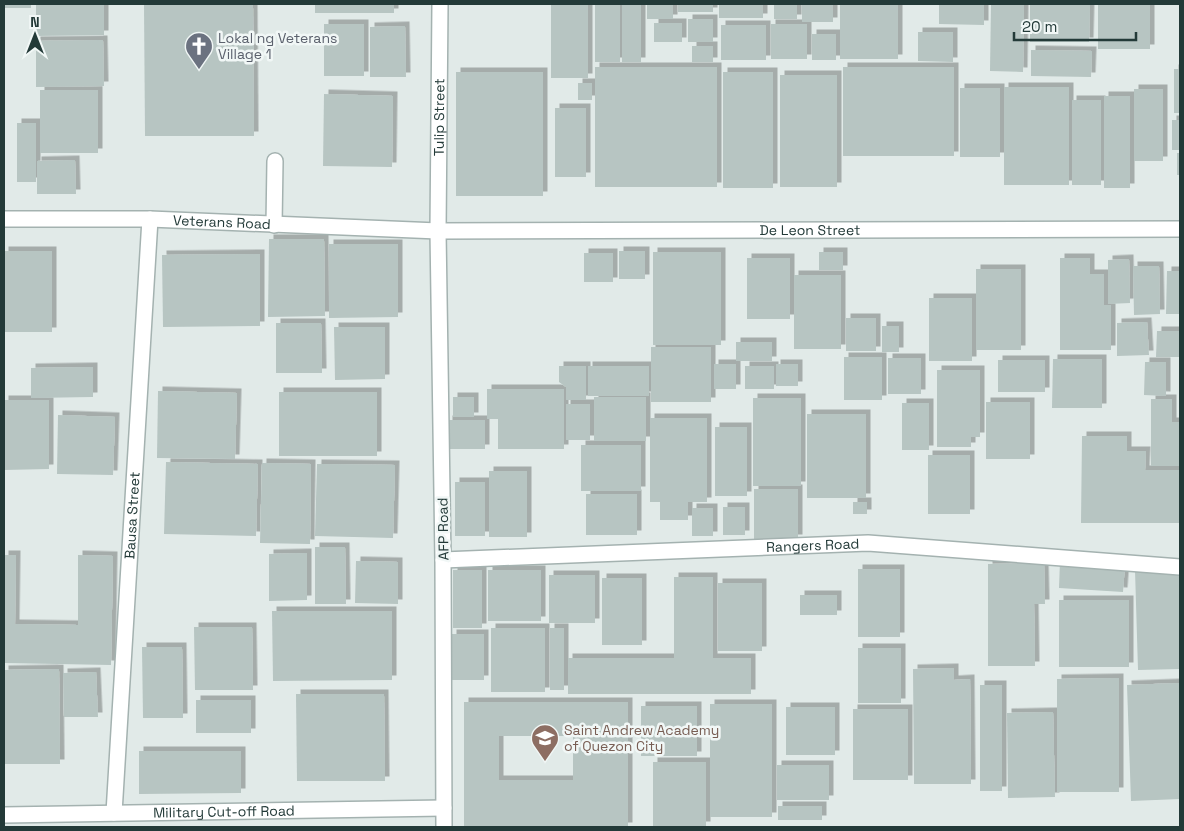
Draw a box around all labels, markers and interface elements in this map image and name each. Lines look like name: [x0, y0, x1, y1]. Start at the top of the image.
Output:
north arrow: [10, 10, 60, 60]
scale bar: [1014, 10, 1136, 42]
text: N: [30, 13, 40, 31]
text: 20 m: [1022, 17, 1057, 36]
place label: Lokal ng Veterans Village 1: [218, 29, 337, 63]
church icon: Lokal ng Veterans Village 1: [184, 31, 214, 70]
street label: Tulip Street: [430, 78, 448, 156]
street label: Veterans Road: [173, 211, 271, 233]
street label: De Leon Street: [760, 221, 860, 239]
street label: Bausa Street: [120, 471, 144, 560]
street label: AFP Road: [433, 497, 453, 561]
street label: Rangers Road: [766, 534, 860, 556]
place label: Saint Andrew Academy of Quezon City: [564, 721, 719, 755]
school or university icon: Saint Andrew Academy of Quezon City: [530, 723, 560, 762]
street label: Military Cut-off Road: [153, 801, 295, 822]

